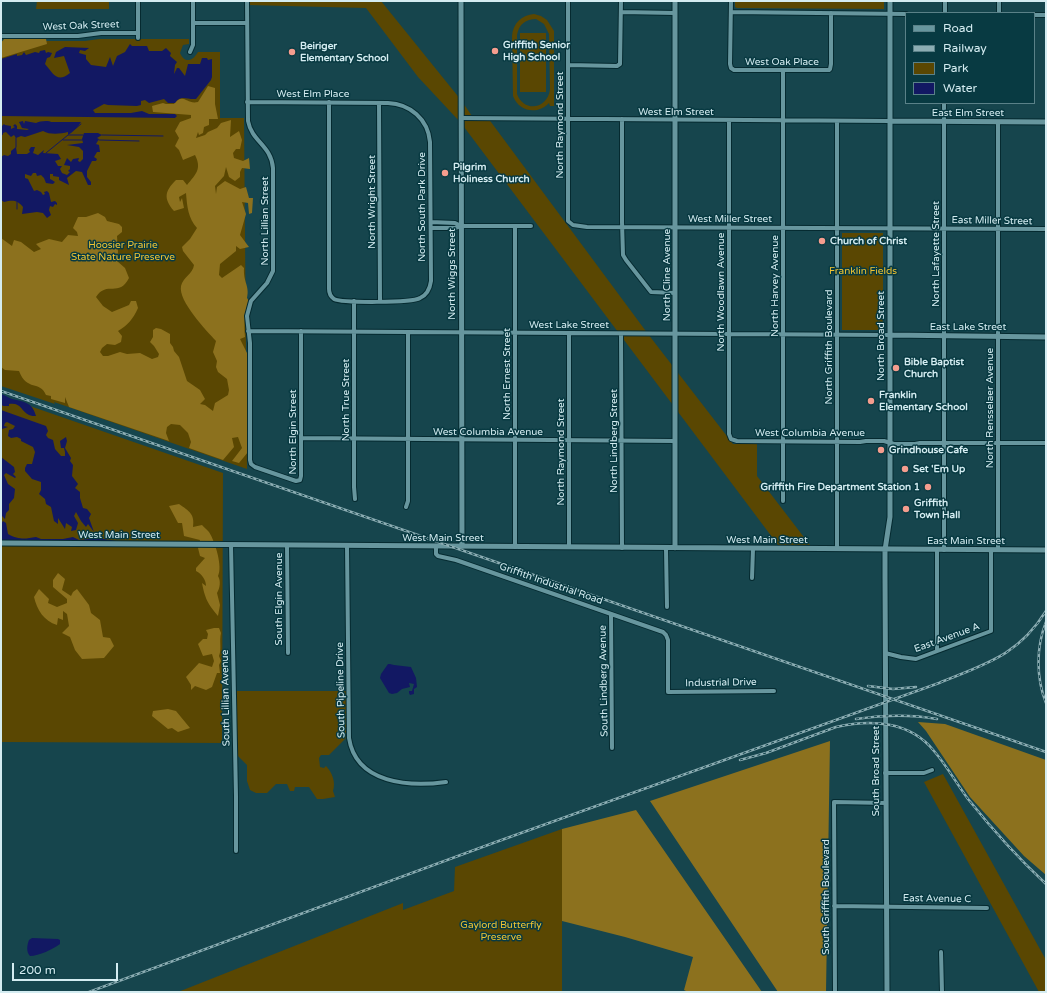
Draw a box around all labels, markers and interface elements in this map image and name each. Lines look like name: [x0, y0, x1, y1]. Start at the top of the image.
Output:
legend: [905, 12, 1035, 104]
street label: West Oak Street: [42, 19, 120, 33]
text: Road: [943, 21, 973, 35]
place label: Griffith Senior High School: [503, 39, 570, 62]
place label: Beiriger Elementary School: [300, 40, 389, 64]
text: Railway: [943, 41, 987, 55]
marker: Griffith Senior High School: [490, 46, 500, 56]
marker: Beiriger Elementary School: [287, 47, 297, 57]
street label: West Oak Place: [745, 56, 819, 68]
text: Park: [943, 61, 969, 75]
street label: North Raymond Street: [554, 71, 566, 179]
text: Water: [943, 81, 977, 95]
street label: West Elm Place: [277, 88, 349, 100]
street label: West Elm Street: [638, 106, 714, 118]
street label: East Elm Street: [932, 107, 1004, 119]
street label: North South Park Drive: [416, 152, 428, 262]
street label: North Wright Street: [366, 155, 378, 249]
place label: Pilgrim Holiness Church: [453, 161, 530, 184]
marker: Pilgrim Holiness Church: [440, 168, 450, 178]
street label: North Lillian Street: [259, 177, 271, 265]
street label: North Lafayette Street: [930, 201, 942, 307]
street label: West Miller Street: [688, 213, 772, 225]
street label: East Miller Street: [951, 214, 1033, 228]
street label: North Wiggs Street: [446, 228, 458, 320]
street label: North Cline Avenue: [661, 229, 673, 321]
street label: North Woodlawn Avenue: [715, 233, 727, 351]
street label: North Harvey Avenue: [769, 235, 781, 337]
place label: Church of Christ: [830, 235, 907, 247]
marker: Church of Christ: [817, 236, 827, 246]
park label: Hoosier Prairie State Nature Preserve: [71, 239, 175, 262]
park label: Franklin Fields: [829, 265, 897, 277]
street label: North Griffith Boulevard: [823, 289, 835, 405]
street label: North Broad Street: [875, 291, 887, 381]
street label: West Lake Street: [529, 319, 609, 331]
street label: East Lake Street: [930, 321, 1006, 333]
street label: North Ernest Street: [501, 328, 513, 420]
street label: North Rensselaer Avenue: [984, 348, 996, 468]
place label: Bible Baptist Church: [904, 356, 964, 380]
street label: North True Street: [340, 359, 352, 441]
marker: Bible Baptist Church: [891, 363, 901, 373]
street label: North Elgin Street: [287, 389, 299, 475]
street label: North Lindberg Street: [608, 389, 620, 493]
place label: Franklin Elementary School: [879, 389, 968, 412]
marker: Franklin Elementary School: [866, 396, 876, 406]
street label: North Raymond Street: [555, 398, 567, 506]
street label: West Columbia Avenue: [433, 426, 543, 438]
street label: West Columbia Avenue: [755, 427, 865, 439]
place label: Grindhouse Cafe: [889, 444, 968, 456]
marker: Grindhouse Cafe: [876, 445, 886, 455]
place label: Set 'Em Up: [913, 463, 965, 475]
marker: Set 'Em Up: [900, 464, 910, 474]
place label: Griffith Fire Department Station 1: [760, 481, 920, 493]
marker: Griffith Fire Department Station 1: [923, 482, 933, 492]
place label: Griffith Town Hall: [914, 497, 960, 520]
marker: Griffith Town Hall: [901, 504, 911, 514]
street label: West Main Street: [78, 529, 160, 541]
street label: West Main Street: [402, 532, 484, 544]
street label: West Main Street: [726, 534, 808, 546]
street label: East Main Street: [927, 535, 1005, 547]
street label: South Elgin Avenue: [273, 553, 285, 645]
street label: Griffith Industrial Road: [498, 561, 604, 607]
street label: East Avenue A: [913, 621, 981, 655]
street label: South Lindberg Avenue: [597, 625, 611, 737]
street label: South Pipeline Drive: [334, 642, 348, 738]
street label: South Lillian Avenue: [219, 650, 233, 746]
street label: Industrial Drive: [685, 676, 757, 690]
street label: South Broad Street: [870, 726, 882, 816]
street label: South Griffith Boulevard: [820, 839, 832, 955]
street label: East Avenue C: [903, 892, 971, 906]
park label: Gaylord Butterfly Preserve: [460, 919, 542, 942]
scale bar: [14, 955, 120, 981]
text: 200 m: [19, 963, 56, 977]

